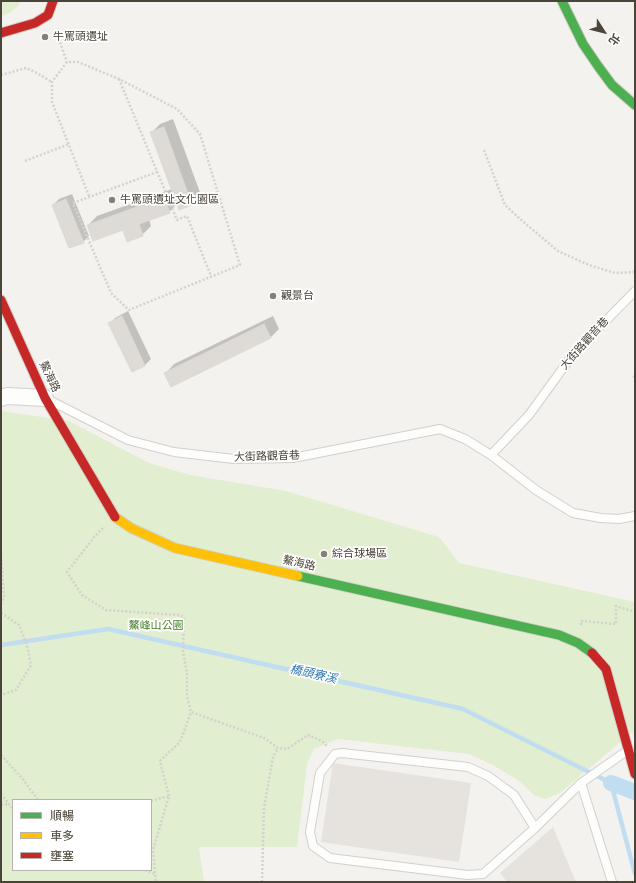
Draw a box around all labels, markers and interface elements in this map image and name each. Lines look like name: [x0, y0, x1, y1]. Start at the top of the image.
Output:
north arrow: [584, 12, 624, 52]
place label: 牛罵頭遺址: [53, 30, 108, 44]
text: 北: [605, 30, 623, 48]
marker: 牛罵頭遺址: [40, 32, 50, 42]
place label: 牛罵頭遺址文化園區: [120, 193, 219, 207]
marker: 牛罵頭遺址文化園區: [107, 195, 117, 205]
place label: 觀景台: [281, 289, 314, 303]
marker: 觀景台: [268, 291, 278, 301]
street label: 大街路觀音巷: [558, 315, 612, 373]
street label: 鰲海路: [36, 359, 62, 395]
street label: 大街路觀音巷: [234, 449, 300, 465]
place label: 綜合球場區: [332, 547, 387, 561]
marker: 綜合球場區: [319, 549, 329, 559]
street label: 鰲海路: [281, 554, 317, 574]
park label: 鰲峰山公園: [129, 619, 183, 633]
water label: 橋頭寮溪: [288, 663, 338, 687]
legend: [12, 799, 152, 871]
text: 順暢: [50, 808, 74, 824]
text: 車多: [50, 828, 74, 844]
text: 壅塞: [50, 848, 74, 864]

